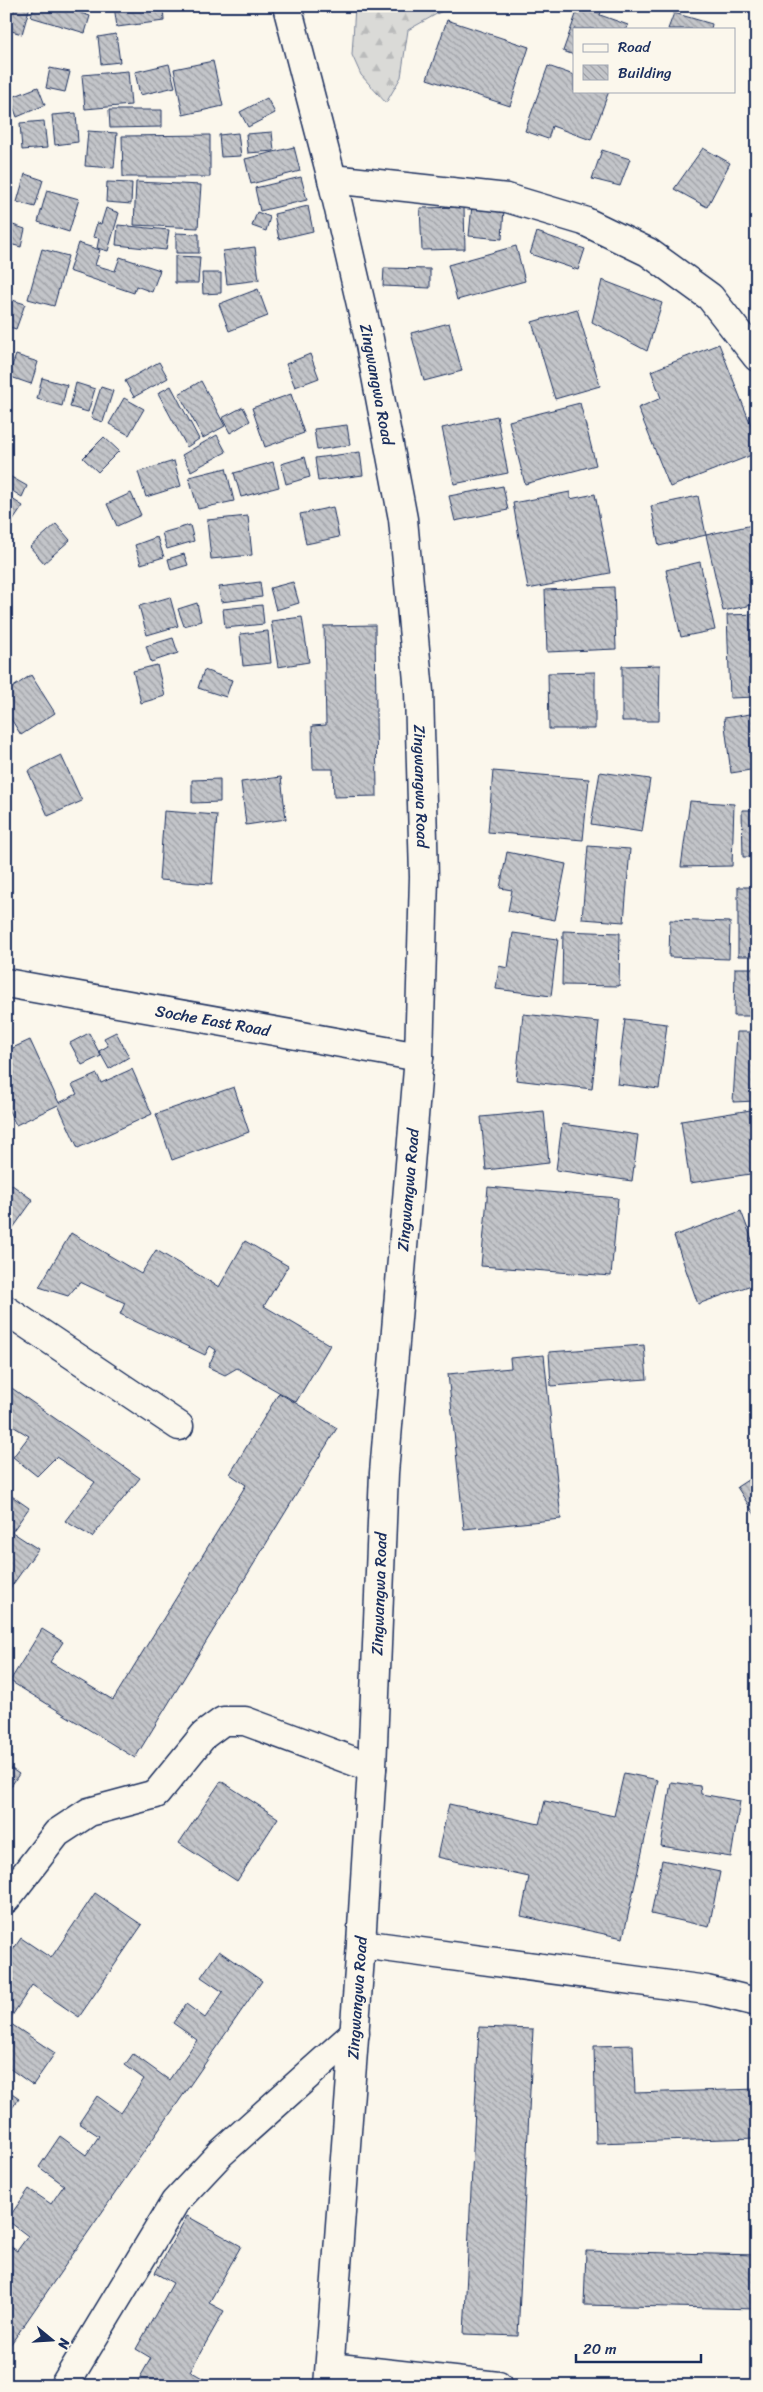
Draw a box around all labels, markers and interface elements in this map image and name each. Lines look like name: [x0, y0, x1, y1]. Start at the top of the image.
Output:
legend: [573, 28, 736, 92]
text: Road: [618, 34, 651, 60]
text: Building: [618, 60, 672, 86]
street label: Zingwangwa Road: [351, 320, 404, 449]
street label: Zingwangwa Road: [405, 724, 438, 850]
street label: Soche East Road: [153, 996, 274, 1045]
street label: Zingwangwa Road: [388, 1126, 428, 1253]
street label: Zingwangwa Road: [362, 1530, 396, 1656]
street label: Zingwangwa Road: [338, 1934, 376, 2060]
north arrow: [28, 2314, 78, 2364]
scale bar: [576, 2332, 700, 2364]
text: N: [50, 2334, 78, 2353]
text: 20 m: [583, 2336, 617, 2362]

